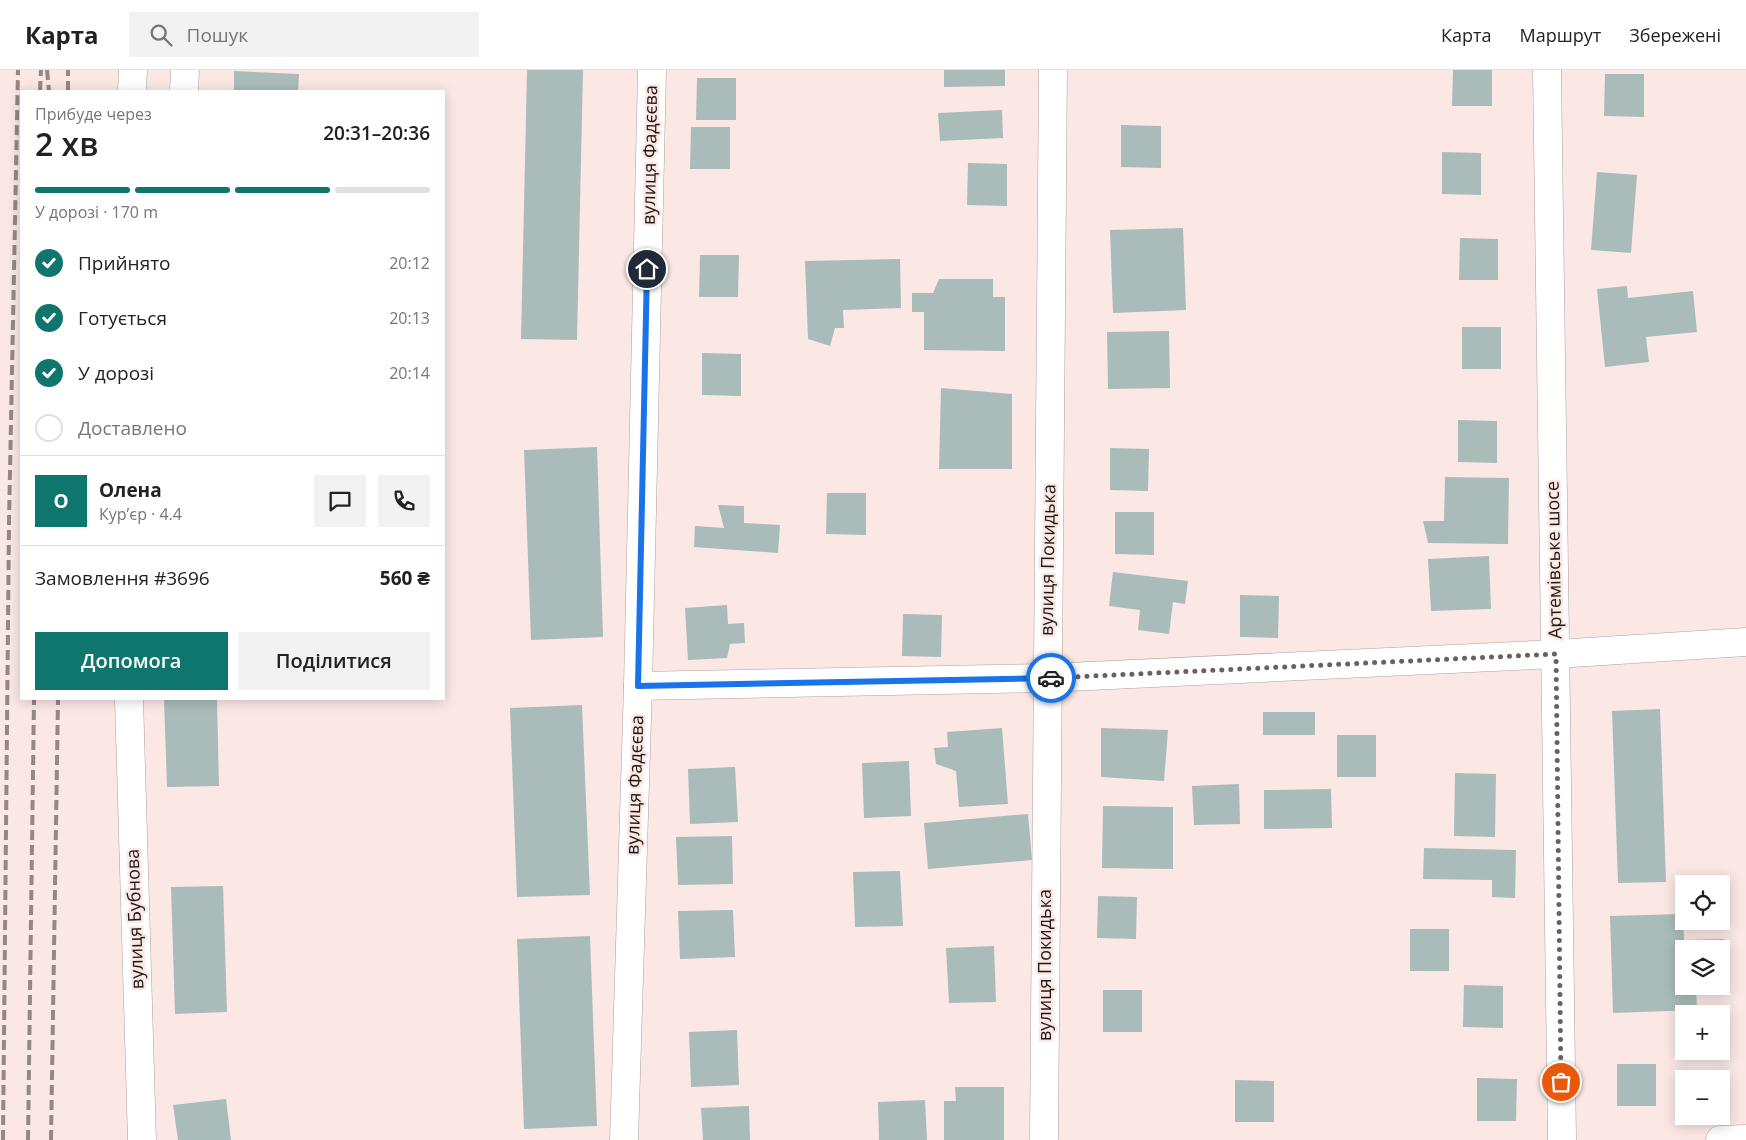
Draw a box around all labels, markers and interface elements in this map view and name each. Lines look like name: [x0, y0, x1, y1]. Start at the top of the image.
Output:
search box: [129, 12, 479, 57]
text: Карта: [25, 18, 99, 51]
icon: search: [147, 21, 175, 49]
text: Пошук: [187, 22, 248, 48]
text: Карта: [1441, 23, 1492, 47]
text: Маршрут: [1520, 23, 1601, 47]
text: Збережені: [1629, 23, 1721, 47]
street label: вулиця Фадєєва: [636, 85, 662, 225]
text: Прибуде через: [35, 103, 152, 125]
text: 20:31–20:36: [323, 120, 430, 146]
text: 2 хв: [35, 122, 98, 165]
text: У дорозі · 170 m: [35, 201, 158, 223]
pin: [626, 248, 668, 290]
icon: check: [35, 249, 63, 277]
text: Прийнято: [78, 250, 171, 276]
text: 20:12: [389, 252, 430, 274]
icon: home: [633, 255, 661, 283]
icon: check: [35, 304, 63, 332]
text: Готується: [78, 305, 167, 331]
text: 20:13: [389, 307, 430, 329]
icon: check: [35, 359, 63, 387]
text: У дорозі: [78, 360, 154, 386]
text: 20:14: [389, 362, 430, 384]
text: Доставлено: [78, 415, 187, 441]
button: chat: [314, 475, 366, 527]
button: phone: [378, 475, 430, 527]
text: Олена: [99, 477, 162, 503]
street label: Артемівське шосе: [1540, 481, 1566, 639]
street label: вулиця Покидька: [1034, 484, 1060, 636]
text: О: [53, 488, 69, 514]
text: Кур’єр · 4.4: [99, 503, 182, 525]
text: Замовлення #3696: [35, 565, 210, 591]
text: 560 ₴: [380, 565, 430, 591]
button: Допомога: [35, 632, 228, 690]
button: Поділитися: [238, 632, 430, 690]
courier: [1026, 653, 1076, 703]
icon: car: [1037, 664, 1065, 692]
street label: вулиця Фадєєва: [620, 715, 648, 855]
street label: вулиця Бубнова: [120, 849, 148, 990]
map controls: [1675, 875, 1730, 1125]
button: locate: [1675, 875, 1730, 930]
street label: вулиця Покидька: [1032, 889, 1056, 1041]
button: layers: [1675, 940, 1730, 995]
button: +: [1675, 1005, 1730, 1060]
pin: [1540, 1061, 1582, 1103]
icon: bag: [1547, 1068, 1575, 1096]
button: −: [1675, 1070, 1730, 1125]

